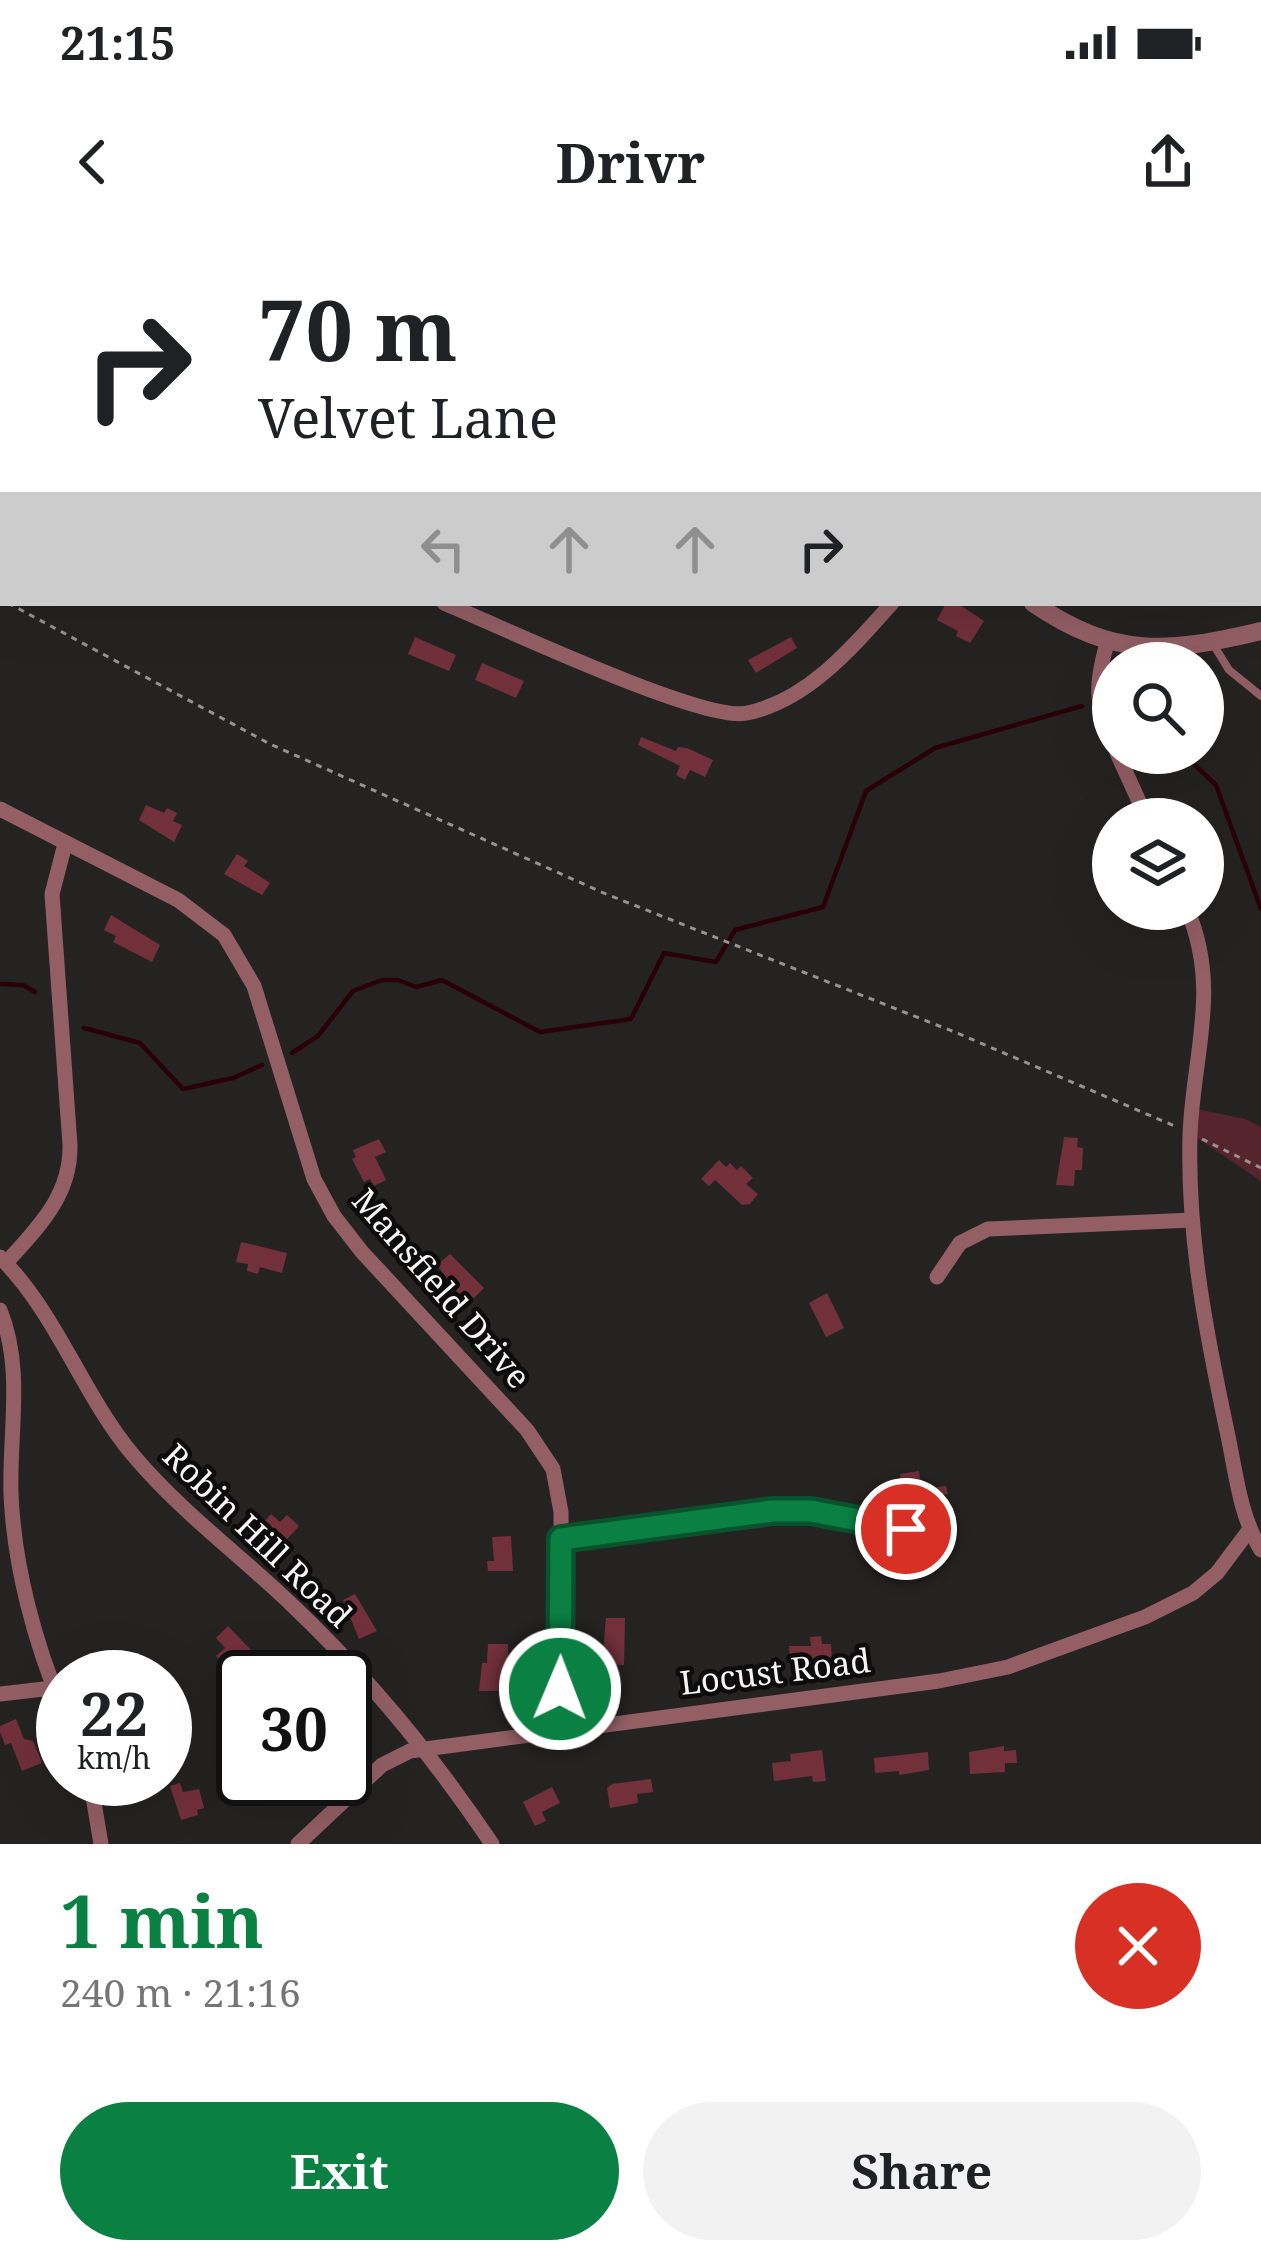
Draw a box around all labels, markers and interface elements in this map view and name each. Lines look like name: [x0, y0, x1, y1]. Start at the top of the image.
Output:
text: 21:15: [60, 12, 175, 73]
text: Drivr: [556, 125, 705, 199]
icon: back: [60, 129, 126, 195]
icon: share: [1135, 129, 1201, 195]
text: 70 m: [258, 271, 458, 386]
icon: right: [60, 288, 216, 444]
text: Velvet Lane: [258, 380, 558, 454]
icon: left: [410, 516, 476, 582]
icon: ahead: [536, 516, 602, 582]
icon: ahead: [662, 516, 728, 582]
icon: right: [788, 516, 854, 582]
map controls: [1092, 642, 1224, 930]
button: search: [1092, 642, 1224, 774]
button: layers: [1092, 798, 1224, 930]
street label: Mansfield Drive: [343, 1178, 541, 1398]
street label: Robin Hill Road: [154, 1433, 362, 1637]
pin: [855, 1478, 957, 1580]
icon: arrive: [873, 1496, 939, 1562]
position arrow: [497, 1626, 623, 1752]
street label: Locust Road: [677, 1637, 873, 1705]
speed limit sign: 30: [216, 1650, 372, 1806]
text: 22: [80, 1672, 148, 1754]
text: km/h: [77, 1737, 151, 1778]
text: 1 min: [60, 1871, 264, 1969]
button: close: [1075, 1883, 1201, 2009]
text: 240 m · 21:16: [60, 1965, 301, 2018]
button: Exit: [60, 2102, 619, 2240]
button: Share: [643, 2102, 1201, 2240]

